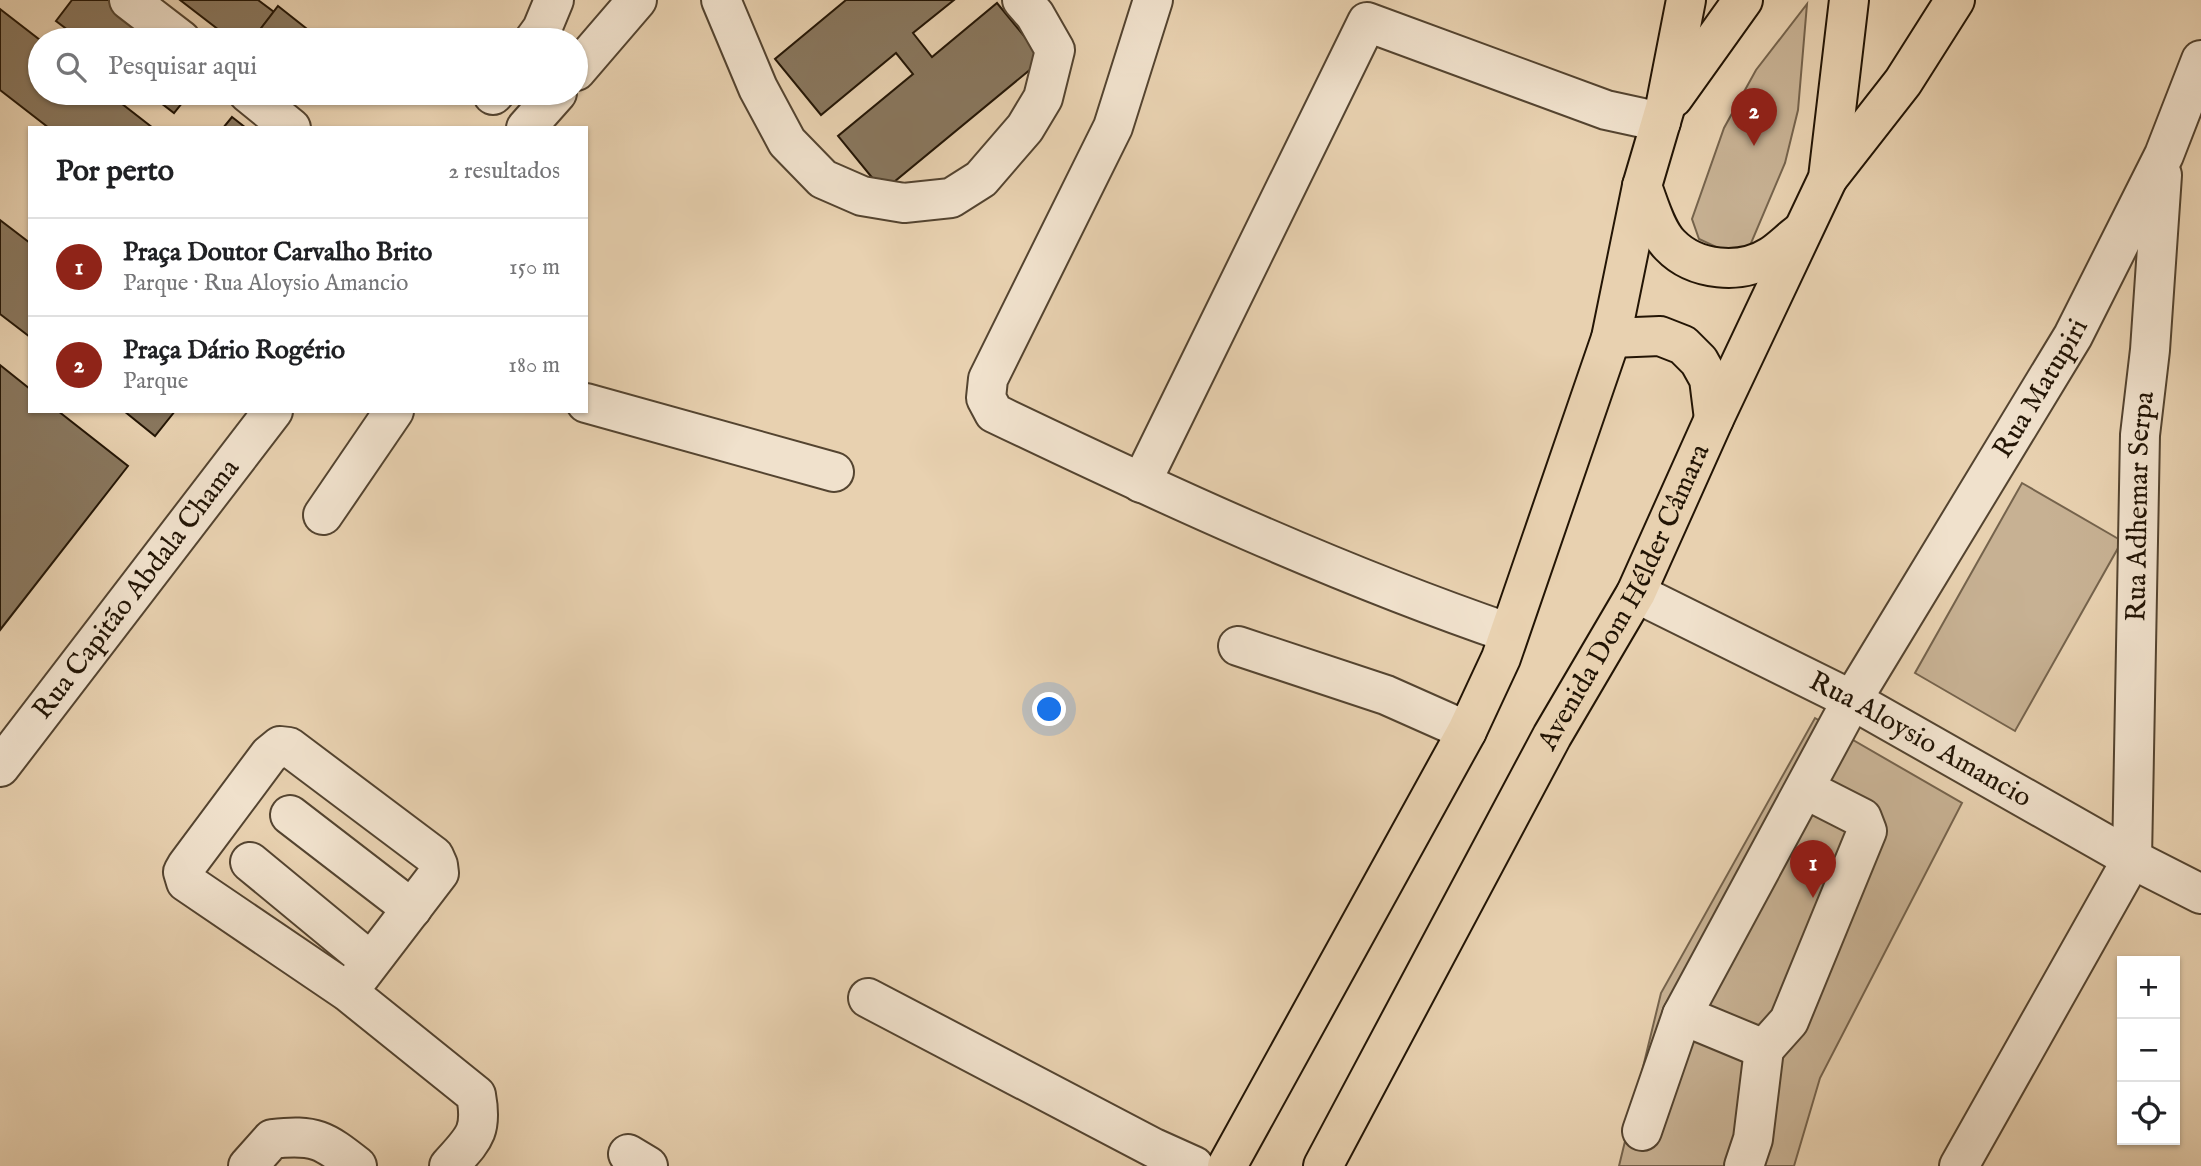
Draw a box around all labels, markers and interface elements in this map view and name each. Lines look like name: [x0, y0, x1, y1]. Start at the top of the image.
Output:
search box: [28, 28, 588, 105]
icon: search: [52, 48, 90, 86]
text: Pesquisar aqui: [108, 50, 257, 83]
pin: 2: [1731, 88, 1777, 146]
text: Por perto: [56, 153, 174, 191]
text: 2 resultados: [448, 157, 560, 186]
text: Praça Doutor Carvalho Brito: [123, 236, 432, 269]
text: 1: [75, 253, 83, 282]
text: 150 m: [509, 253, 560, 282]
text: Parque · Rua Aloysio Amancio: [123, 269, 408, 298]
street label: Rua Matupiri: [1985, 313, 2096, 465]
text: Praça Dário Rogério: [123, 334, 345, 367]
text: 2: [74, 351, 84, 380]
text: 180 m: [508, 351, 560, 380]
text: Parque: [123, 367, 188, 396]
street label: Rua Adhemar Serpa: [2119, 389, 2163, 622]
street label: Avenida Dom Hélder Câmara: [1530, 438, 1718, 757]
street label: Rua Capitão Abdala Chama: [25, 451, 248, 727]
street label: Rua Aloysio Amancio: [1803, 664, 2038, 816]
your location: [1032, 692, 1066, 726]
pin: 1: [1790, 840, 1836, 898]
map controls: [2117, 956, 2180, 1145]
button: +: [2117, 956, 2180, 1019]
button: −: [2117, 1019, 2180, 1082]
button: locate: [2117, 1082, 2180, 1145]

